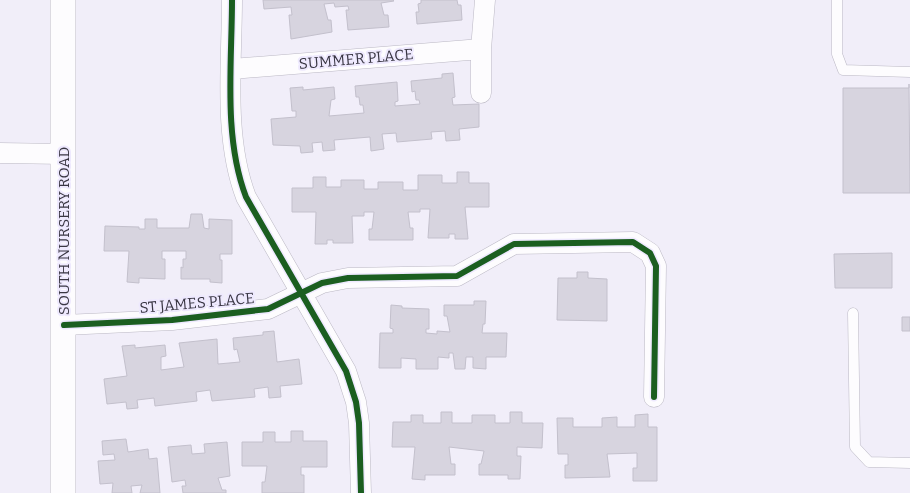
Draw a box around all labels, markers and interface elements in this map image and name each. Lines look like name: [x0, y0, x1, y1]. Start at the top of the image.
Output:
street label: SUMMER PLACE: [298, 45, 414, 73]
street label: SOUTH NURSERY ROAD: [55, 147, 73, 315]
street label: ST JAMES PLACE: [139, 289, 255, 317]

